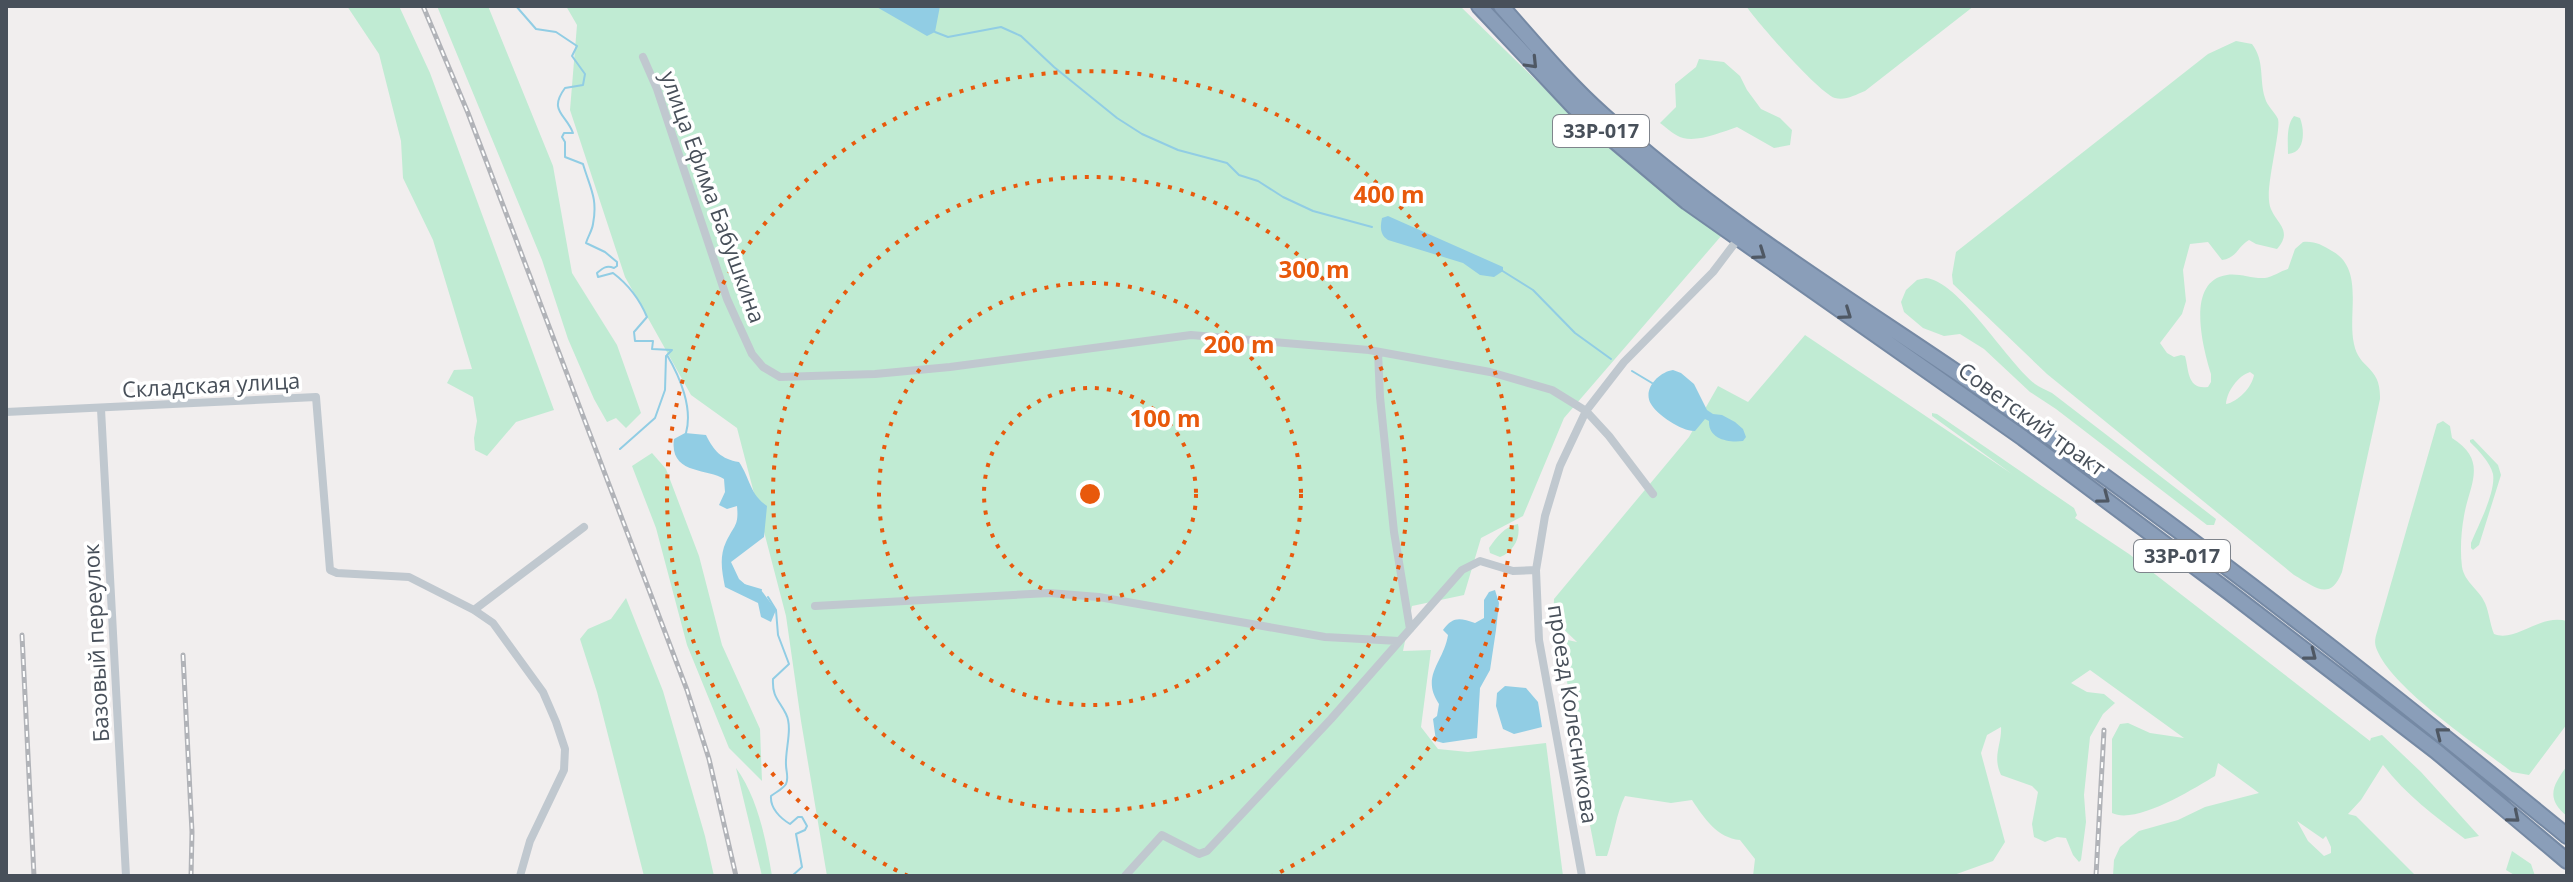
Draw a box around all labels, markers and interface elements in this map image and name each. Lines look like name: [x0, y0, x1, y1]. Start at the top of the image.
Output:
one-way arrow: [1523, 54, 1537, 68]
street label: улица Ефима Бабушкина: [654, 66, 774, 327]
road number: 33Р-017: [1553, 115, 1649, 147]
text: 400 m: [1354, 177, 1424, 210]
one-way arrow: [1751, 244, 1765, 259]
text: 300 m: [1279, 252, 1349, 285]
one-way arrow: [1838, 304, 1852, 319]
text: 200 m: [1204, 327, 1274, 360]
street label: Советский тракт: [1953, 354, 2113, 482]
street label: Складская улица: [121, 364, 301, 404]
text: 100 m: [1130, 401, 1200, 434]
centre of rings: [1076, 480, 1104, 508]
one-way arrow: [2095, 488, 2109, 502]
road number: 33Р-017: [2134, 540, 2230, 572]
street label: Базовый переулок: [75, 542, 115, 743]
street label: проезд Колесникова: [1542, 602, 1606, 825]
one-way arrow: [2302, 645, 2317, 659]
one-way arrow: [2435, 729, 2450, 743]
one-way arrow: [2505, 807, 2520, 821]

